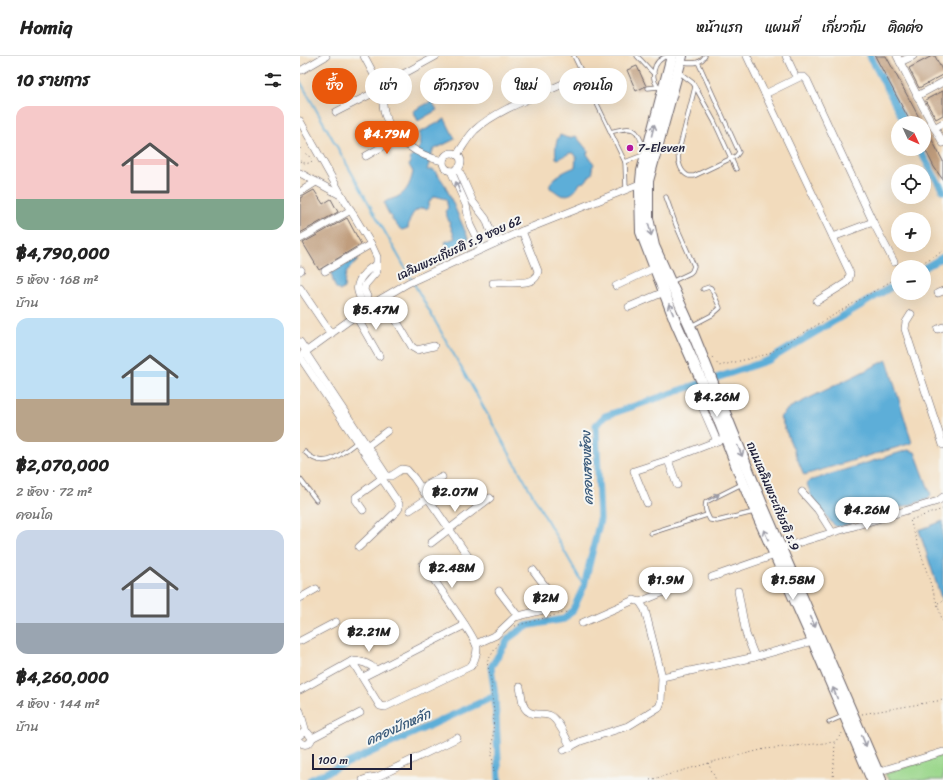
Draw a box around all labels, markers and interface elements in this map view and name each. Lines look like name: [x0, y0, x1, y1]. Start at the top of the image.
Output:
text: Homiq: [20, 11, 72, 44]
text: หน้าแรก: [696, 15, 743, 40]
text: แผนที่: [765, 15, 800, 40]
text: เกี่ยวกับ: [822, 15, 866, 40]
text: ติดต่อ: [888, 15, 923, 40]
text: 10 รายการ: [16, 65, 90, 95]
chip: ซื้อ: [312, 68, 357, 104]
chip: เช่า: [365, 68, 412, 104]
chip: ตัวกรอง: [420, 68, 493, 104]
chip: ใหม่: [501, 68, 551, 104]
chip: คอนโด: [559, 68, 627, 104]
icon: filters: [262, 69, 284, 91]
north arrow: [891, 116, 931, 156]
map controls: [891, 116, 931, 300]
pin: ฿4.79M: [354, 121, 420, 155]
text: ฿4.79M: [364, 122, 410, 145]
one-way arrow: [649, 124, 657, 137]
icon: home: [114, 132, 186, 204]
place label: 7-Eleven: [638, 137, 685, 159]
marker: 7-Eleven: [625, 143, 635, 153]
button: locate: [891, 164, 931, 204]
one-way arrow: [454, 181, 461, 193]
street label: เฉลิมพระเกียรติ ร.9 ซอย 62: [393, 209, 526, 287]
button: +: [891, 212, 931, 252]
one-way arrow: [647, 223, 655, 236]
text: ฿4,790,000: [16, 238, 110, 268]
button: −: [891, 260, 931, 300]
text: 5 ห้อง · 168 m²: [16, 268, 99, 291]
text: บ้าน: [16, 291, 39, 314]
pin: ฿5.47M: [343, 297, 409, 331]
text: ฿5.47M: [353, 298, 399, 321]
one-way arrow: [666, 303, 674, 315]
icon: home: [114, 344, 186, 416]
pin: ฿4.26M: [684, 384, 750, 418]
text: ฿4.26M: [694, 385, 740, 408]
water label: คลองสองห้อง: [574, 429, 600, 505]
street label: ถนนเฉลิมพระเกียรติ ร.9: [740, 438, 806, 554]
one-way arrow: [737, 444, 744, 456]
text: ฿2,070,000: [16, 450, 109, 480]
pin: ฿2.07M: [422, 479, 488, 513]
text: 2 ห้อง · 72 m²: [16, 480, 92, 503]
text: ฿2.07M: [432, 480, 478, 503]
one-way arrow: [708, 493, 720, 501]
pin: ฿4.26M: [834, 497, 900, 531]
text: ฿4.26M: [844, 498, 890, 521]
text: คอนโด: [16, 503, 53, 526]
one-way arrow: [762, 529, 769, 541]
pin: ฿2.48M: [419, 555, 485, 589]
icon: home: [114, 556, 186, 628]
text: ฿2.48M: [429, 556, 475, 579]
pin: ฿1.9M: [638, 567, 694, 601]
pin: ฿1.58M: [760, 567, 826, 601]
text: ฿1.9M: [648, 568, 684, 591]
text: ฿1.58M: [771, 568, 815, 591]
pin: ฿2M: [527, 585, 565, 619]
text: ฿2M: [533, 586, 559, 609]
one-way arrow: [810, 615, 818, 627]
pin: ฿2.21M: [336, 619, 402, 653]
text: ฿2.21M: [347, 620, 391, 643]
text: ฿4,260,000: [16, 662, 109, 692]
one-way arrow: [830, 687, 838, 699]
text: 4 ห้อง · 144 m²: [16, 692, 100, 715]
water label: คลองปักหลัก: [362, 702, 435, 752]
text: บ้าน: [16, 715, 39, 738]
one-way arrow: [861, 735, 869, 747]
text: 100 m: [318, 751, 348, 770]
scale bar: [312, 752, 412, 771]

